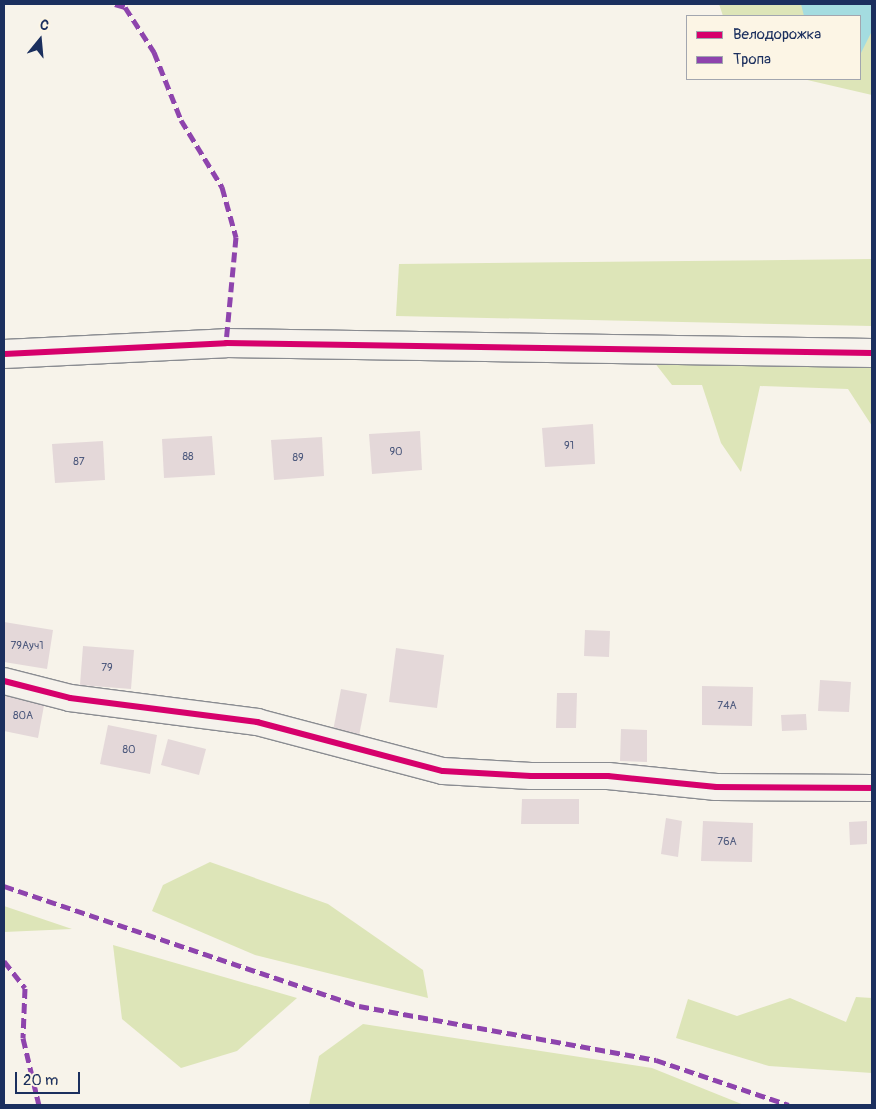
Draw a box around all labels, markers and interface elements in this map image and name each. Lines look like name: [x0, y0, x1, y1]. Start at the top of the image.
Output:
north arrow: [15, 15, 65, 65]
legend: [686, 15, 861, 80]
text: С: [38, 16, 51, 35]
text: Велодорожка: [733, 25, 821, 44]
text: Тропа: [733, 50, 771, 69]
house number: 91: [564, 439, 574, 453]
house number: 90: [389, 445, 403, 459]
house number: 88: [182, 450, 194, 464]
house number: 89: [292, 451, 304, 465]
house number: 87: [73, 455, 85, 469]
house number: 79Ауч1: [10, 639, 44, 653]
house number: 79: [101, 661, 113, 675]
house number: 74А: [717, 699, 737, 713]
house number: 80А: [13, 709, 33, 723]
house number: 80: [122, 743, 136, 757]
house number: 76А: [717, 835, 737, 849]
scale bar: [18, 1062, 82, 1094]
text: 20 m: [23, 1071, 58, 1090]

